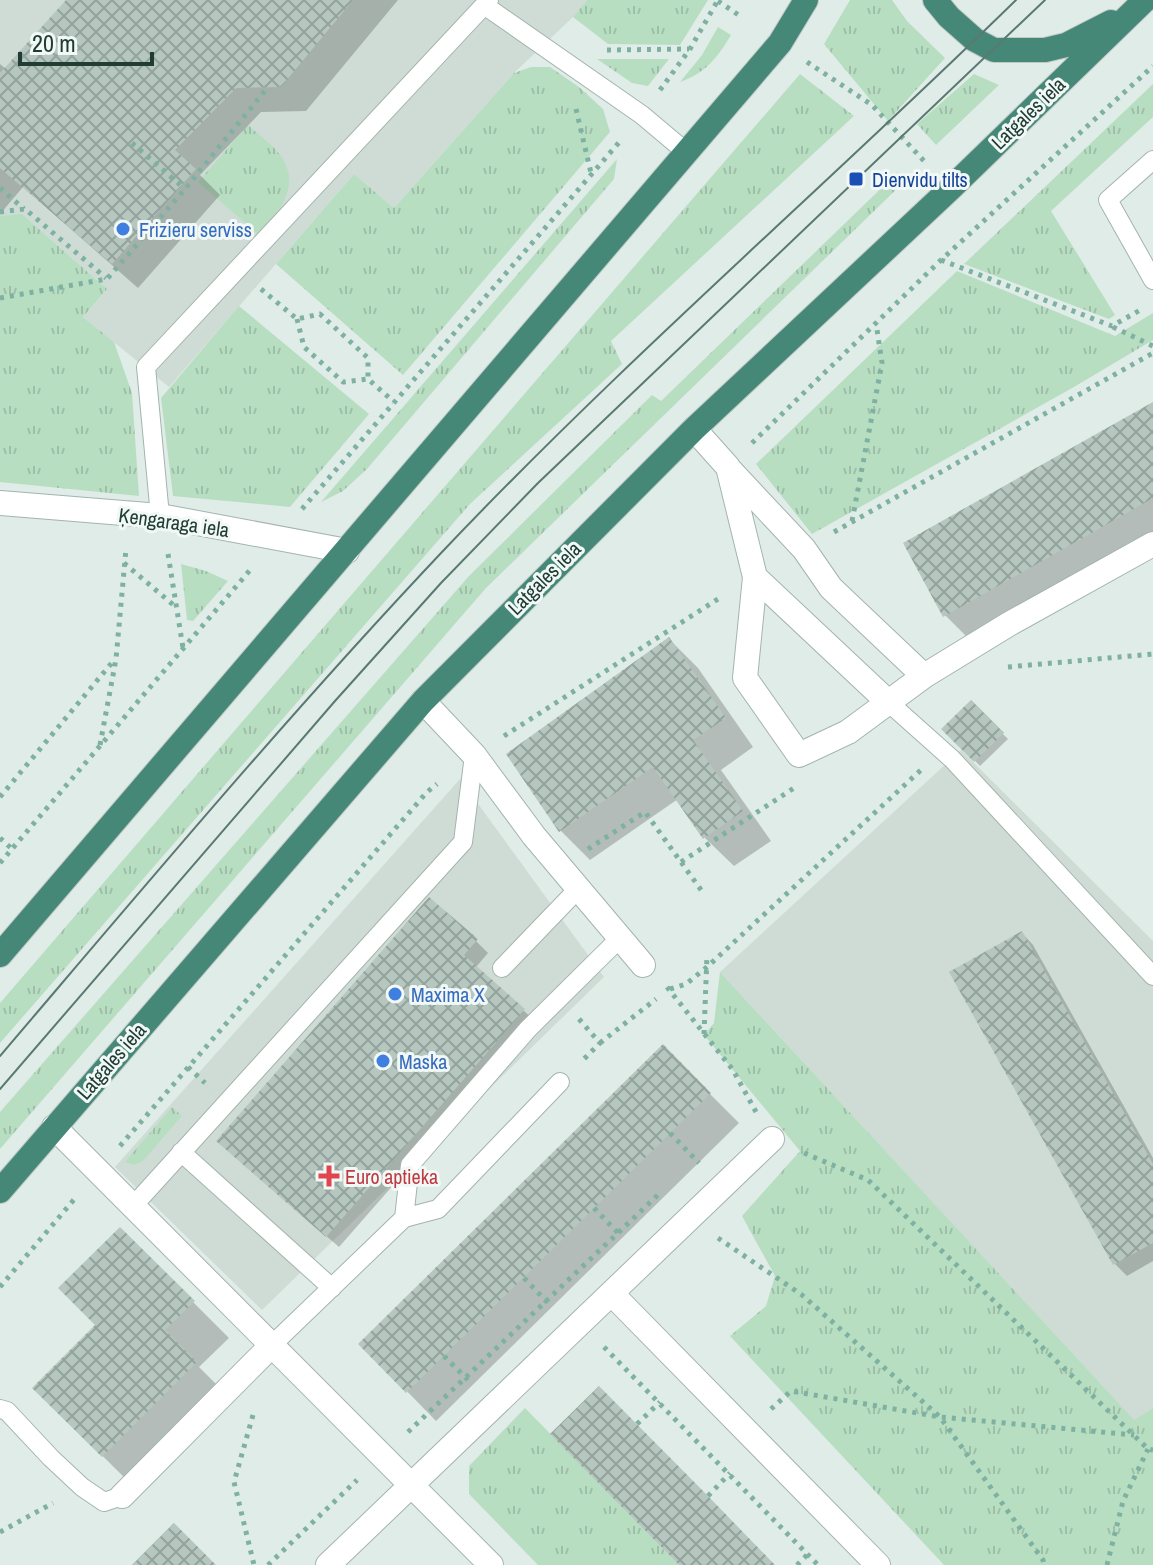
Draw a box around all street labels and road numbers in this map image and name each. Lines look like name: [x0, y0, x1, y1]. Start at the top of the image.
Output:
street label: Latgales iela: [985, 71, 1071, 155]
street label: Ķengaraga iela: [117, 501, 231, 543]
street label: Latgales iela: [502, 536, 586, 620]
street label: Latgales iela: [70, 1017, 152, 1105]

